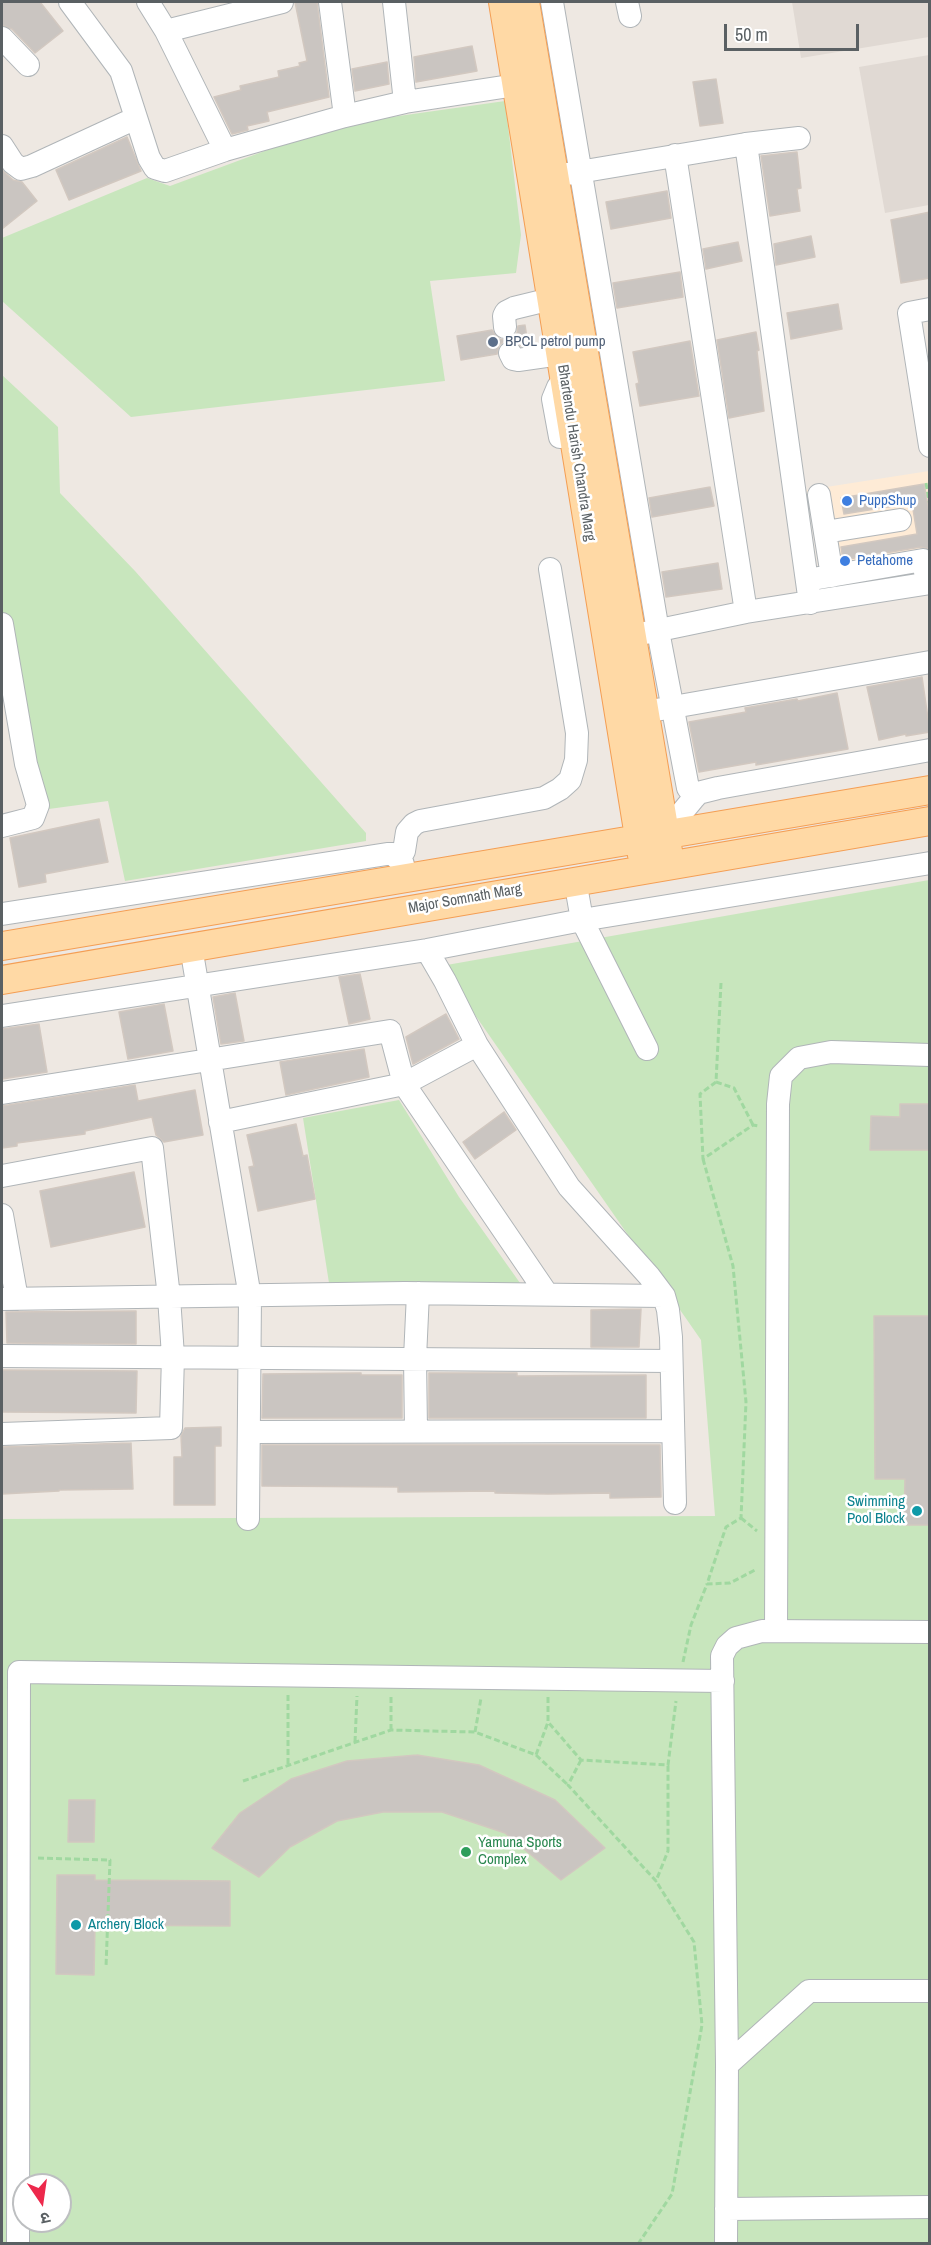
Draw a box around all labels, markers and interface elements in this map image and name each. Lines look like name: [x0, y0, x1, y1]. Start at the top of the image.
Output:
scale bar: [727, 12, 862, 50]
text: 50 m: [735, 22, 768, 47]
place label: BPCL petrol pump: [505, 333, 605, 351]
marker: BPCL petrol pump: [486, 335, 500, 349]
street label: Bhartendu Harish Chandra Marg: [553, 363, 599, 543]
place label: PuppShup: [859, 492, 916, 510]
marker: PuppShup: [840, 494, 854, 508]
place label: Petahome: [857, 552, 913, 570]
marker: Petahome: [838, 554, 852, 568]
street label: Major Somnath Marg: [407, 880, 523, 918]
place label: Swimming Pool Block: [847, 1493, 905, 1528]
marker: Swimming Pool Block: [910, 1504, 924, 1518]
place label: Yamuna Sports Complex: [478, 1834, 562, 1869]
marker: Yamuna Sports Complex: [459, 1845, 473, 1859]
place label: Archery Block: [88, 1916, 164, 1934]
marker: Archery Block: [69, 1918, 83, 1932]
north arrow: [12, 2173, 72, 2233]
text: उ: [39, 2207, 53, 2230]

